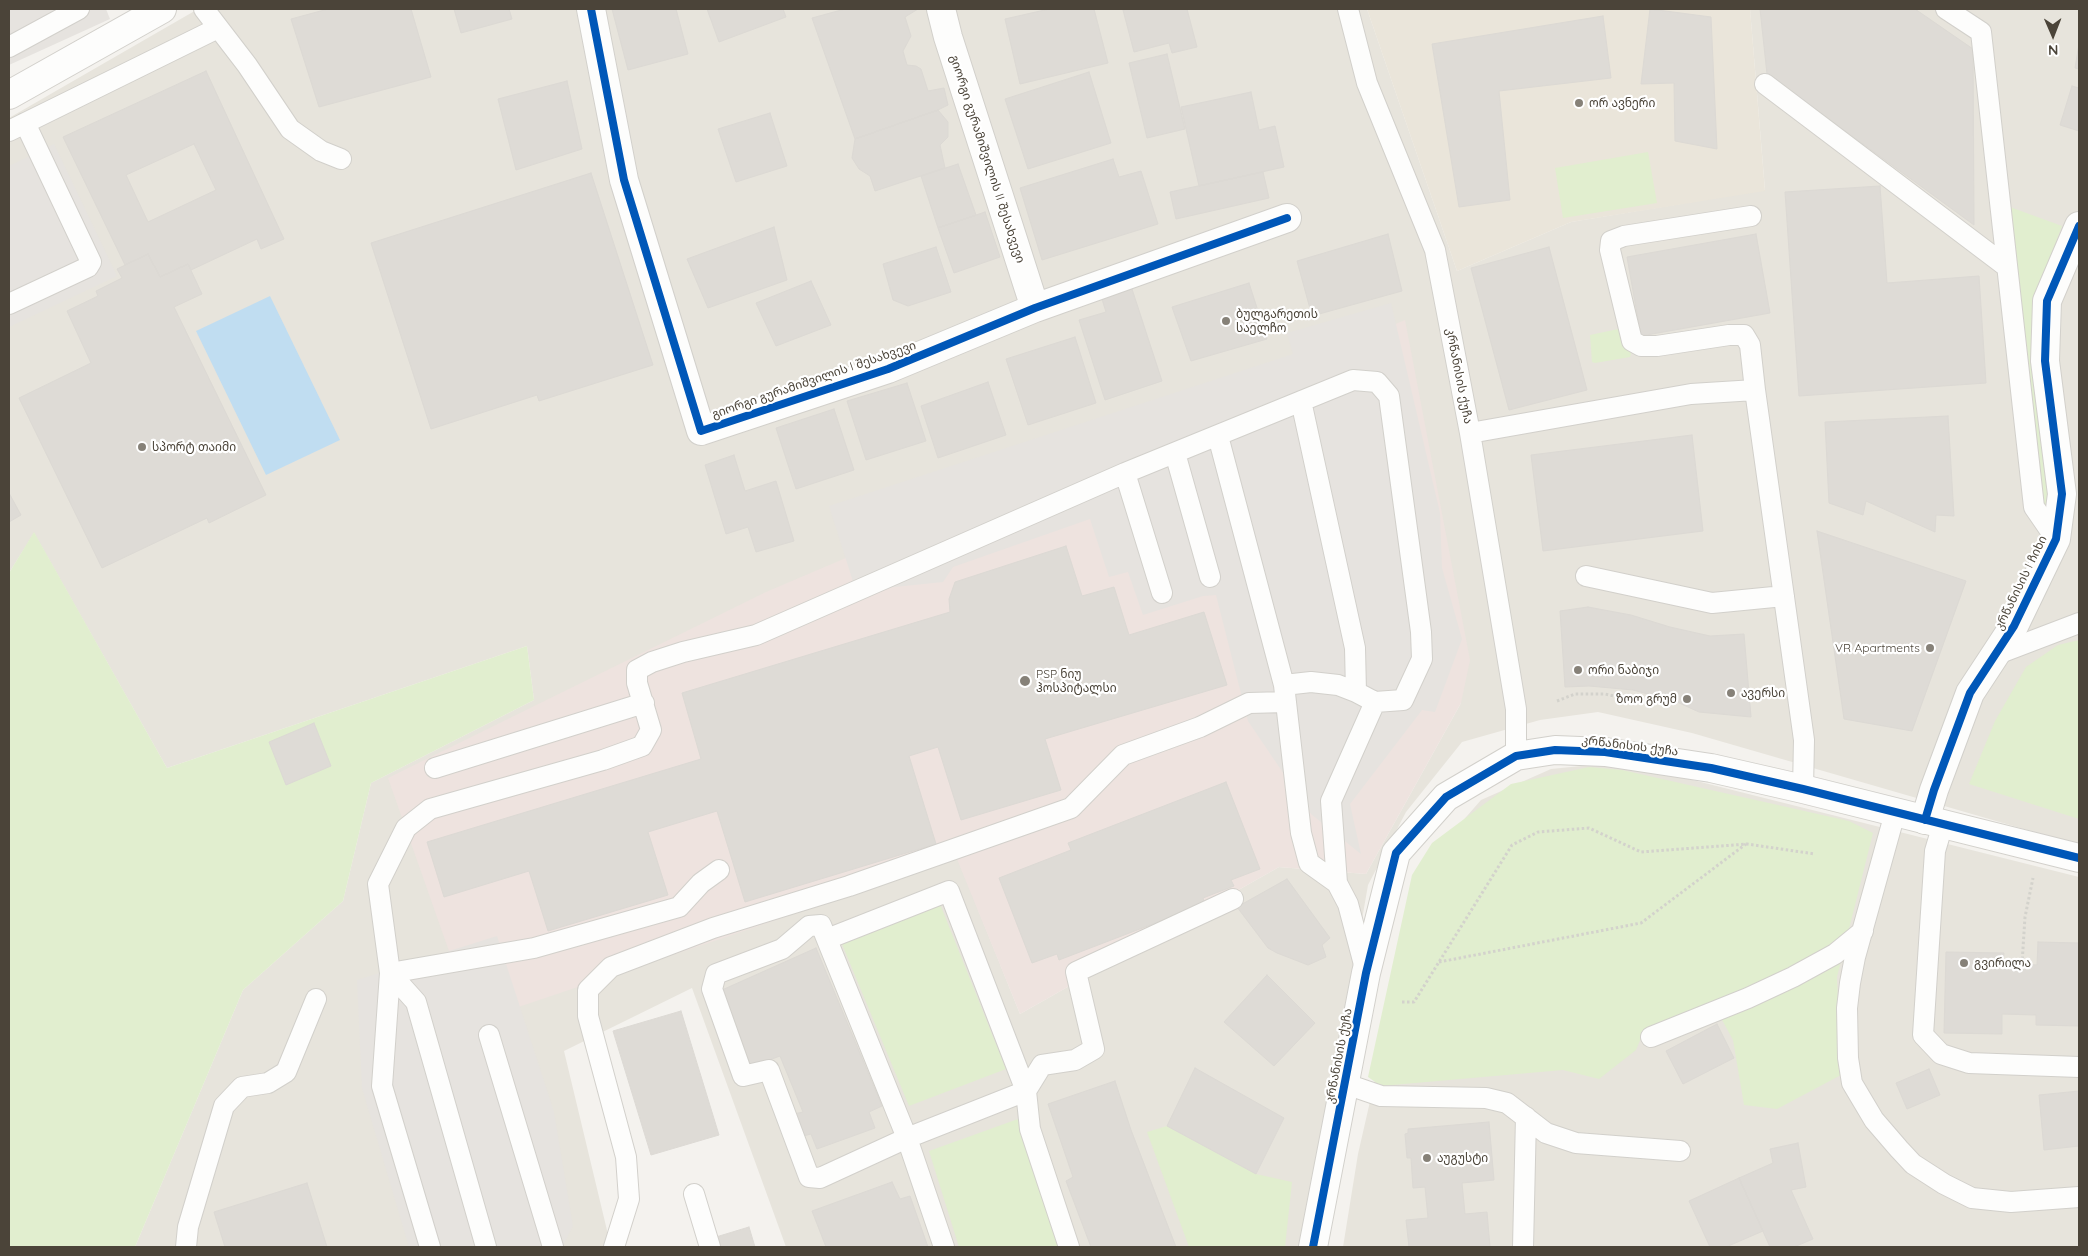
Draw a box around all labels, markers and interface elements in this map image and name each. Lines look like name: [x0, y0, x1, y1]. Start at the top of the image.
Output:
north arrow: [2028, 10, 2078, 60]
text: N: [2048, 41, 2059, 59]
street label: გიორგი გურამიშვილის II შესახვევი: [946, 53, 1028, 265]
place label: ორ ავნერი: [1589, 96, 1655, 110]
marker: ორ ავნერი: [1573, 97, 1585, 109]
place label: ბულგარეთის საელჩო: [1236, 307, 1318, 335]
marker: ბულგარეთის საელჩო: [1220, 315, 1232, 327]
street label: კრწანისის ქუჩა: [1443, 327, 1475, 425]
street label: გიორგი გურამიშვილის I შესახვევი: [710, 338, 918, 422]
place label: სპორტ თაიმი: [152, 440, 236, 454]
marker: სპორტ თაიმი: [136, 441, 148, 453]
street label: კრწანისის I ჩიხი: [1992, 533, 2050, 633]
place label: VR Apartments: [1835, 641, 1920, 655]
marker: VR Apartments: [1924, 642, 1936, 654]
place label: ორი ნაბიჯი: [1588, 663, 1659, 677]
marker: ორი ნაბიჯი: [1572, 664, 1584, 676]
place label: PSP ნიუ ჰოსპიტალსი: [1036, 667, 1117, 695]
marker: PSP ნიუ ჰოსპიტალსი: [1018, 674, 1032, 688]
place label: ავერსი: [1741, 686, 1785, 700]
marker: ავერსი: [1725, 687, 1737, 699]
place label: ზოო გრუმ: [1616, 692, 1677, 706]
marker: ზოო გრუმ: [1681, 693, 1693, 705]
street label: კრწანისის ქუჩა: [1581, 733, 1679, 759]
place label: გვირილა: [1974, 956, 2031, 970]
marker: გვირილა: [1958, 957, 1970, 969]
street label: კრწანისის ქუჩა: [1323, 1007, 1355, 1105]
place label: აუგუსტი: [1437, 1151, 1488, 1165]
marker: აუგუსტი: [1421, 1152, 1433, 1164]

